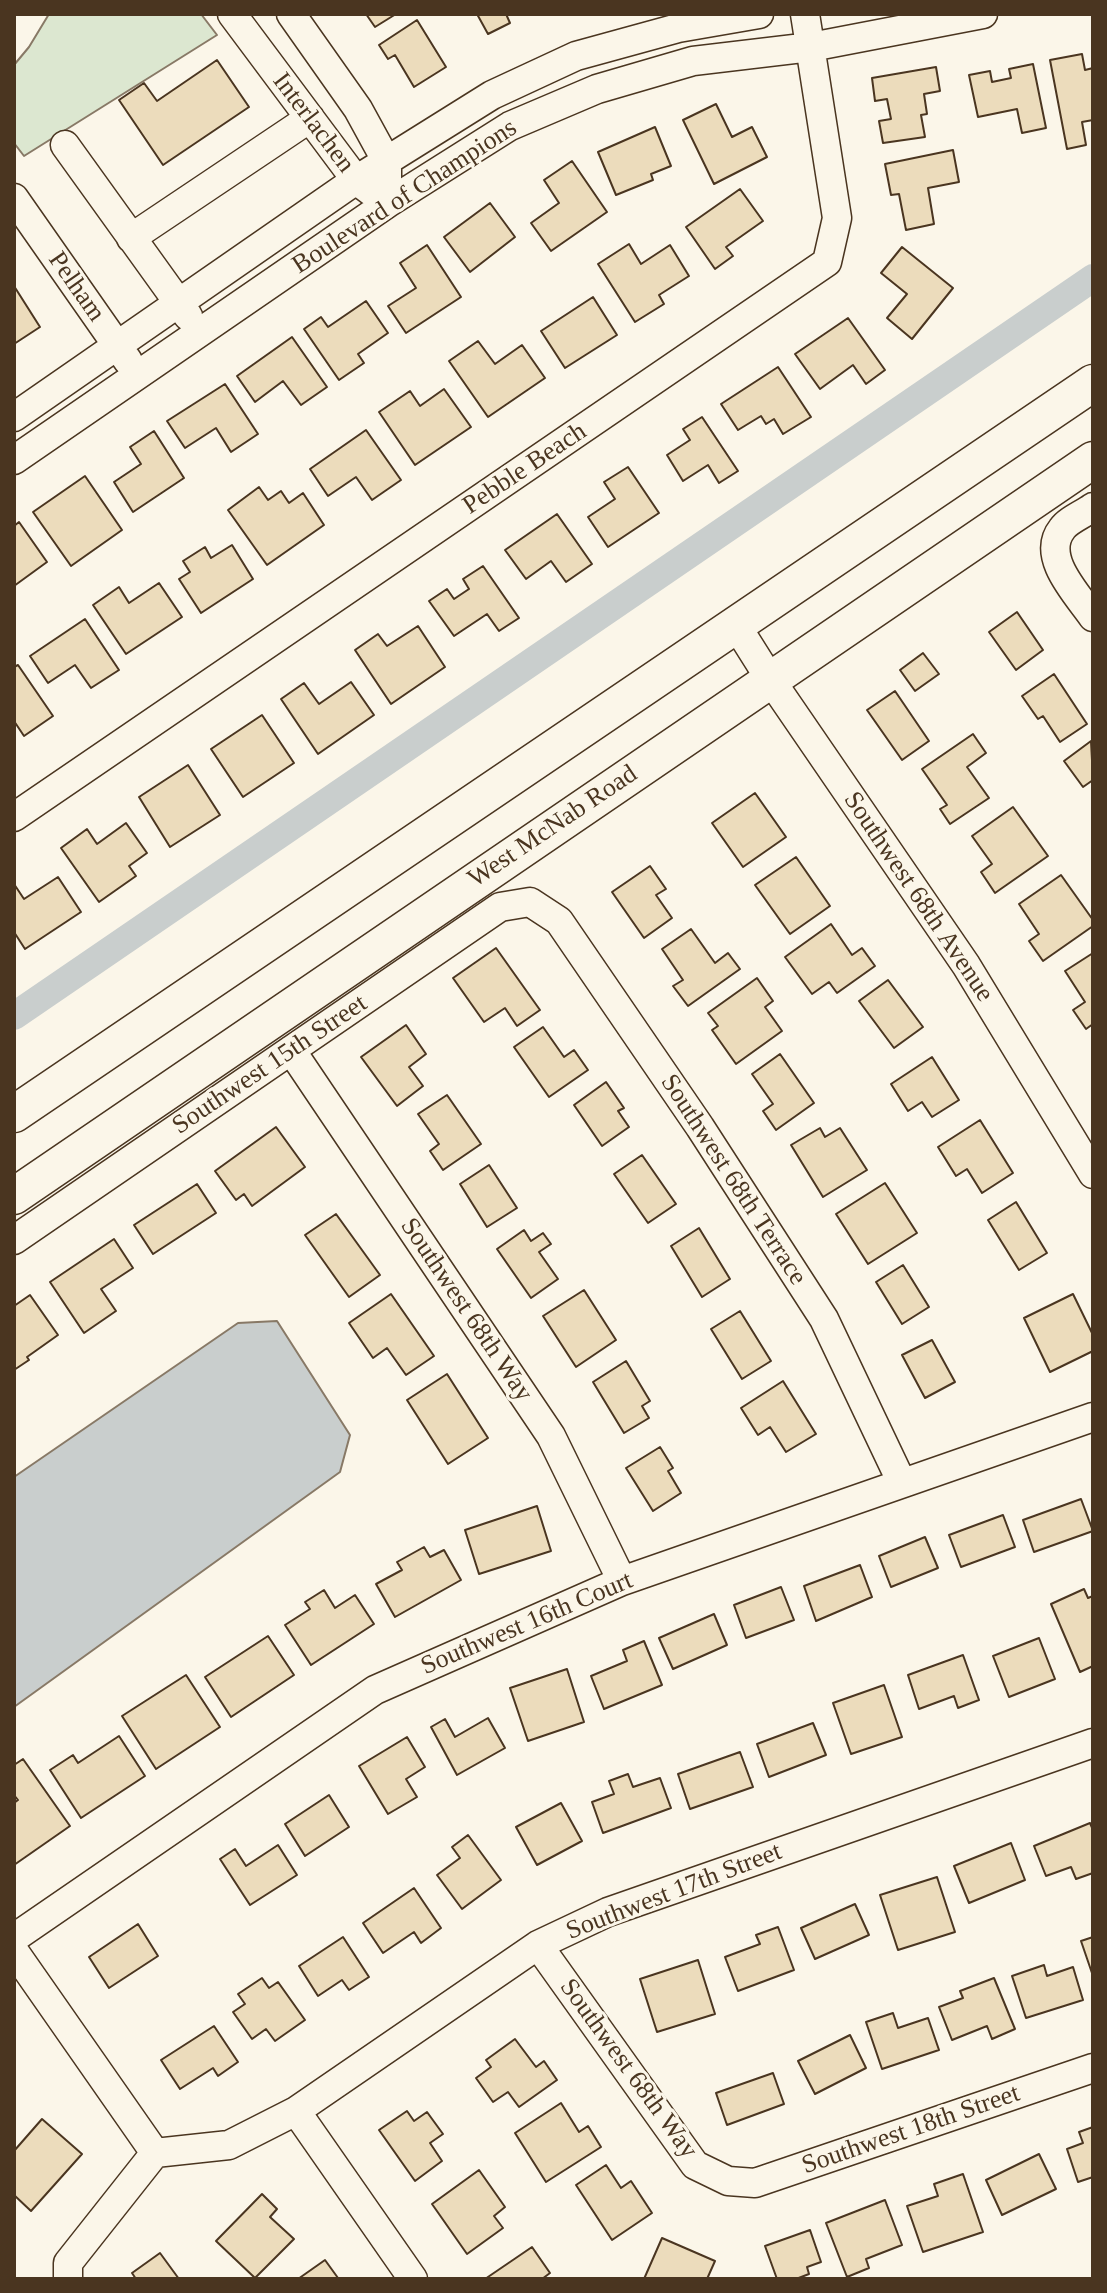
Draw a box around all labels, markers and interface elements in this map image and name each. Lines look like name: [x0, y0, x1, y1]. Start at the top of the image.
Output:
street label: Interlachen: [265, 67, 361, 179]
street label: Boulevard of Champions: [287, 113, 523, 281]
street label: Pelham: [41, 246, 111, 328]
street label: Pebble Beach: [457, 416, 593, 522]
street label: West McNab Road: [463, 759, 643, 895]
street label: Southwest 68th Avenue: [836, 786, 1000, 1008]
street label: Southwest 15th Street: [167, 988, 373, 1142]
street label: Southwest 68th Terrace: [653, 1069, 813, 1291]
street label: Southwest 68th Way: [393, 1212, 539, 1408]
street label: Southwest 16th Court: [417, 1565, 637, 1683]
street label: Southwest 17th Street: [562, 1837, 786, 1947]
street label: Southwest 68th Way: [552, 1973, 704, 2165]
street label: Southwest 18th Street: [798, 2078, 1024, 2182]

